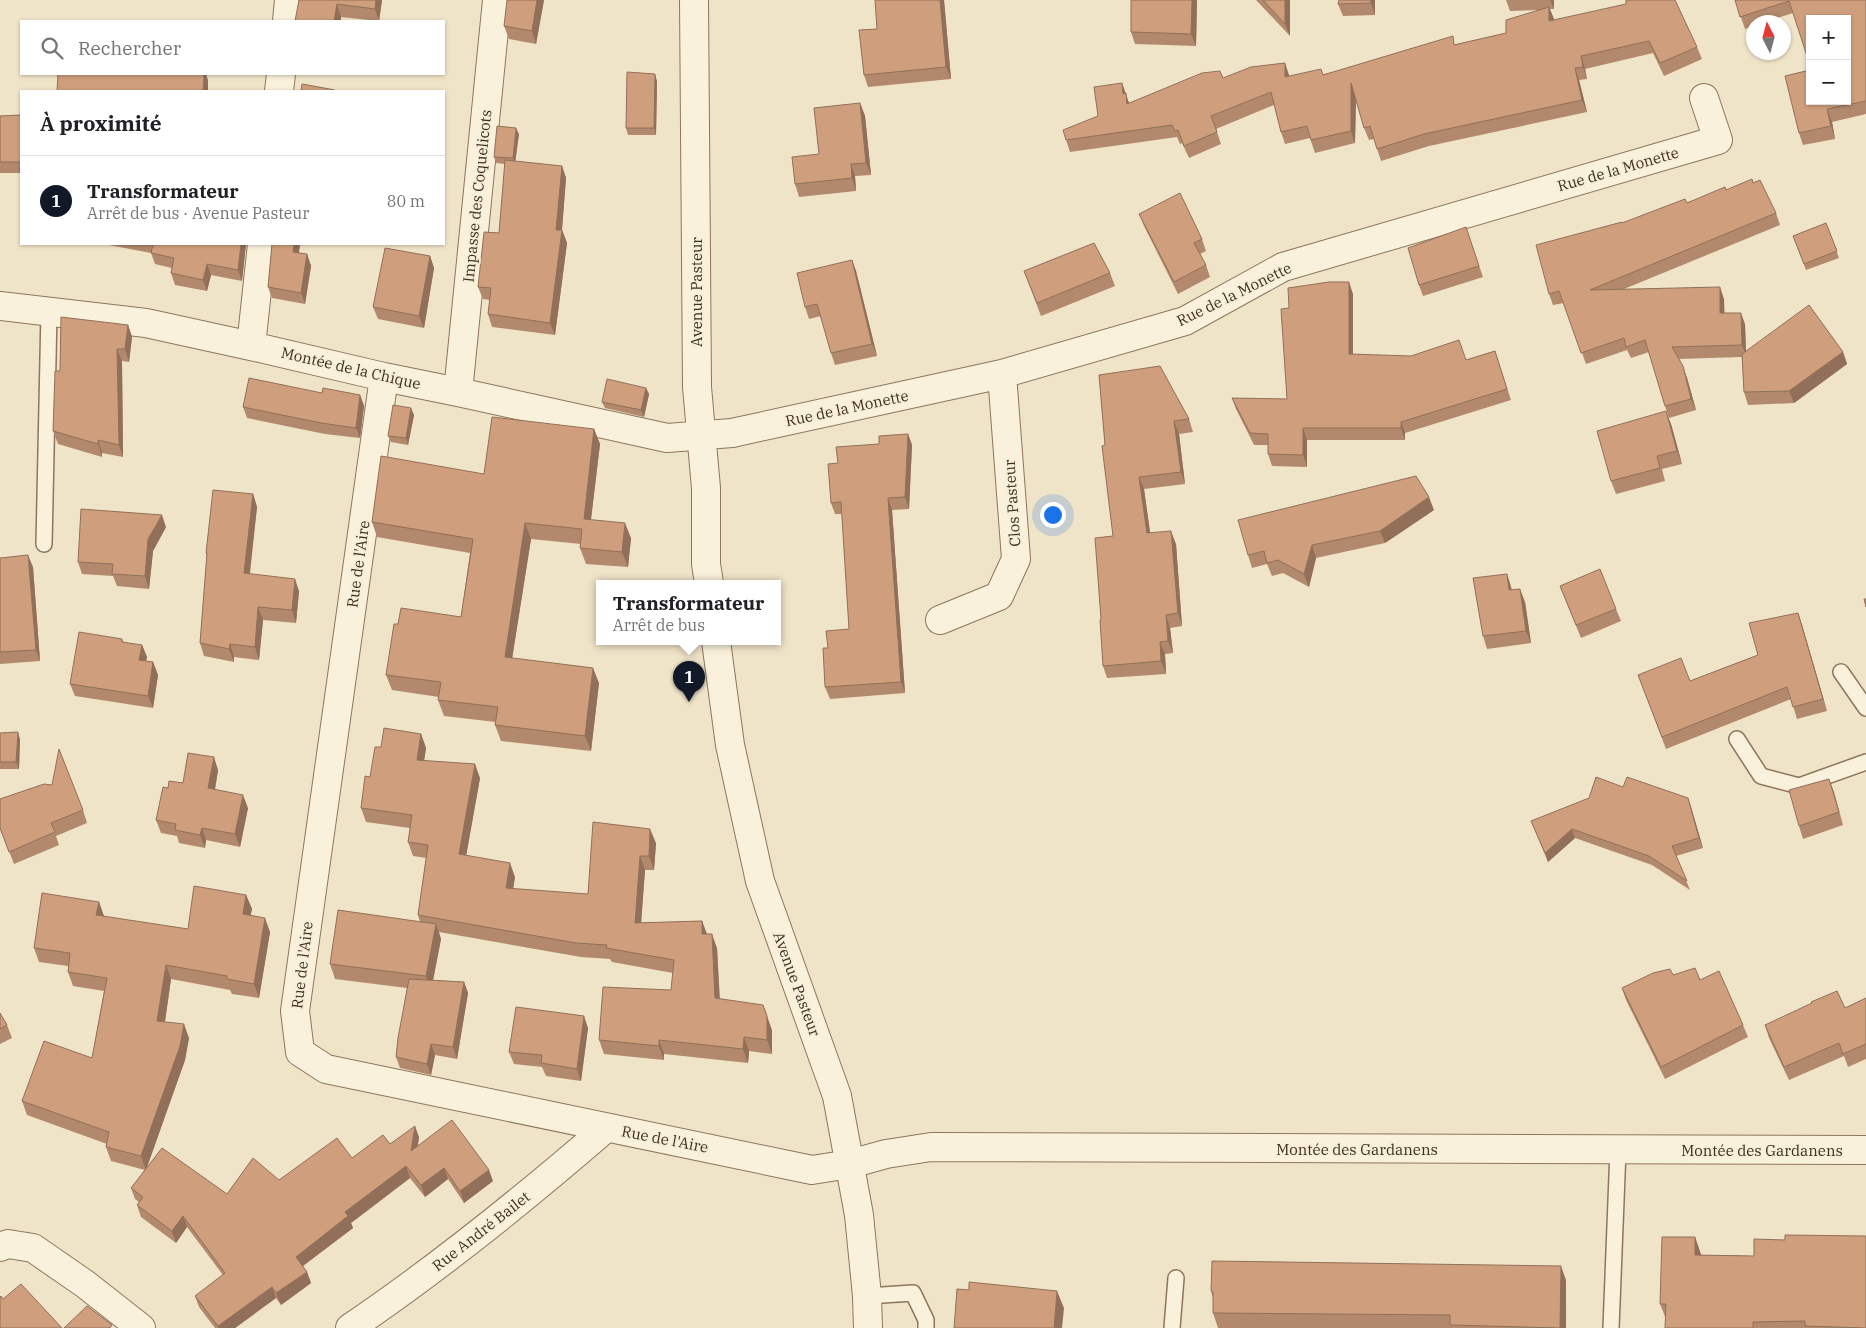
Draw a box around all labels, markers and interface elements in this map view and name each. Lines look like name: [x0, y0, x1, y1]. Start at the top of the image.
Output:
north arrow: [1746, 15, 1791, 60]
map controls: [1806, 15, 1851, 105]
button: +: [1806, 15, 1851, 60]
search box: [20, 20, 445, 75]
icon: search: [38, 34, 66, 62]
text: Rechercher: [78, 36, 181, 60]
button: −: [1806, 60, 1851, 105]
text: À proximité: [40, 109, 162, 137]
street label: Impasse des Coquelicots: [458, 109, 496, 283]
street label: Rue de la Monette: [1555, 143, 1681, 195]
text: Transformateur: [87, 179, 239, 203]
text: 1: [51, 191, 61, 211]
text: 80 m: [387, 191, 425, 211]
text: Arrêt de bus · Avenue Pasteur: [87, 203, 309, 223]
street label: Avenue Pasteur: [687, 237, 706, 347]
street label: Rue de la Monette: [1174, 258, 1294, 330]
street label: Montée de la Chique: [279, 343, 423, 393]
street label: Rue de la Monette: [784, 386, 910, 430]
street label: Clos Pasteur: [999, 458, 1025, 547]
your location: [1040, 502, 1066, 528]
street label: Rue de l'Aire: [342, 519, 374, 609]
popup: [596, 580, 781, 645]
text: Transformateur: [613, 591, 764, 615]
text: Arrêt de bus: [613, 615, 705, 635]
pin: 1: [673, 661, 705, 702]
street label: Rue de l'Aire: [287, 920, 317, 1010]
street label: Avenue Pasteur: [769, 929, 825, 1039]
street label: Rue de l'Aire: [620, 1121, 710, 1157]
street label: Montée des Gardanens: [1276, 1140, 1438, 1159]
street label: Montée des Gardanens: [1681, 1141, 1843, 1160]
street label: Rue André Bailet: [428, 1187, 534, 1275]

